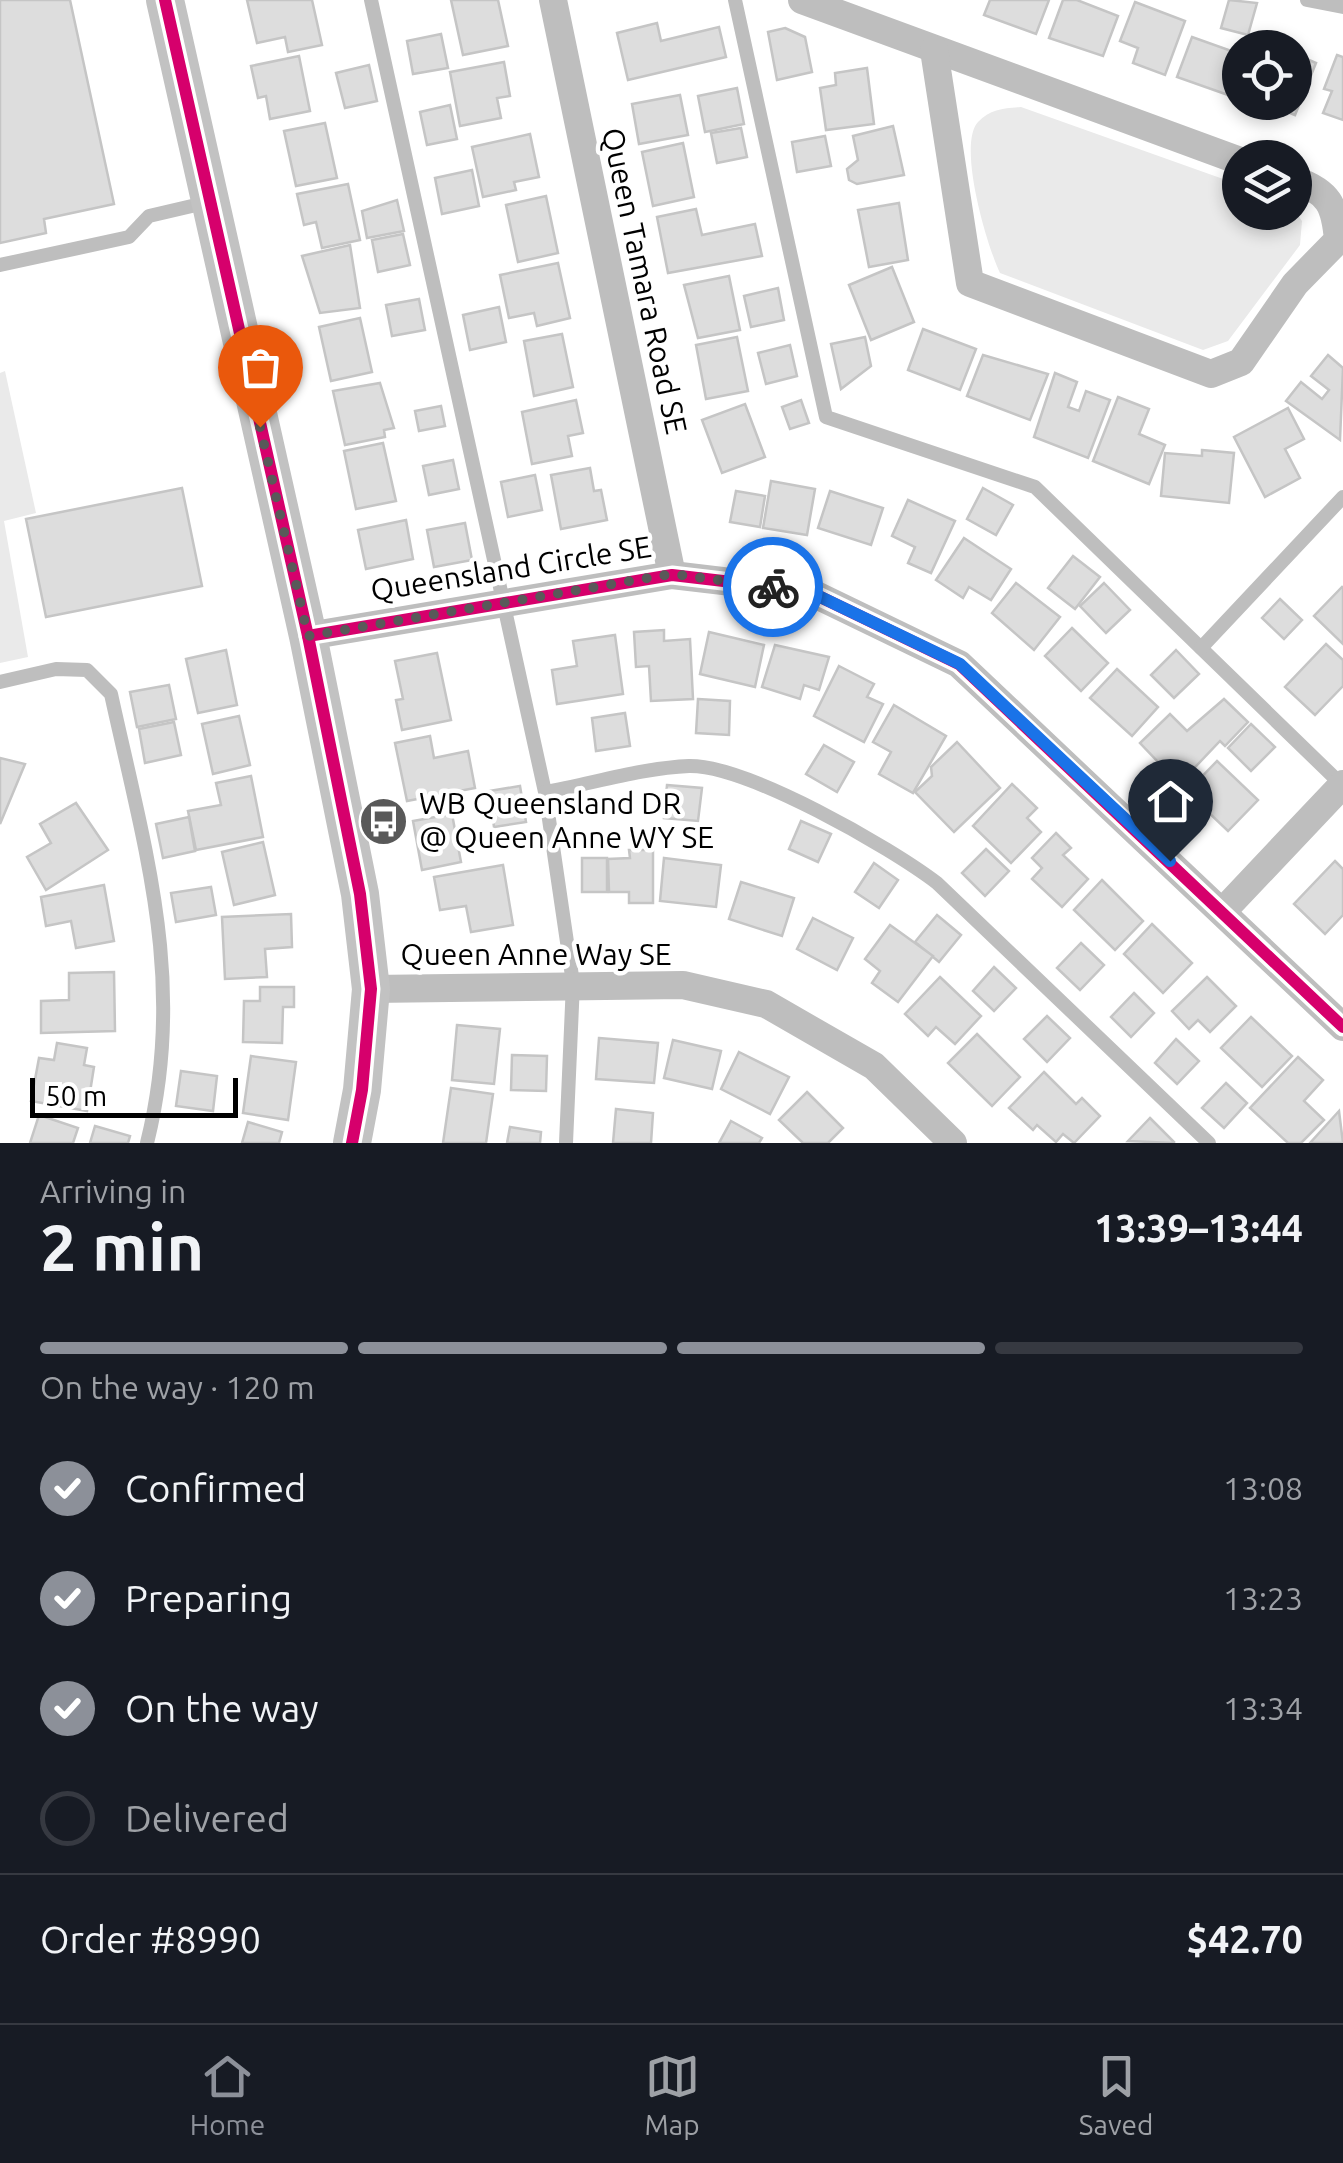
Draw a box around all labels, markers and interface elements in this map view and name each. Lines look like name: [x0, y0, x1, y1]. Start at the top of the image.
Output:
map controls: [1222, 30, 1312, 230]
button: locate: [1222, 30, 1312, 120]
street label: Queen Tamara Road SE: [596, 125, 694, 437]
button: layers: [1222, 140, 1312, 230]
pin: [218, 325, 303, 428]
icon: bag: [233, 340, 288, 395]
street label: Queensland Circle SE: [368, 529, 653, 607]
courier: [723, 537, 823, 637]
icon: bike: [746, 560, 801, 615]
pin: [1128, 759, 1213, 862]
icon: home: [1143, 774, 1198, 829]
place label: WB Queensland DR @ Queen Anne WY SE: [419, 786, 714, 854]
bus stop icon: WB Queensland DR @ Queen Anne WY SE: [358, 795, 410, 847]
street label: Queen Anne Way SE: [400, 937, 672, 971]
scale bar: [30, 1073, 238, 1118]
text: 50 m: [45, 1080, 107, 1111]
text: Arriving in: [40, 1173, 186, 1209]
text: 13:39–13:44: [1094, 1207, 1303, 1249]
text: 2 min: [40, 1210, 204, 1283]
text: On the way · 120 m: [40, 1369, 315, 1405]
icon: check: [40, 1461, 95, 1516]
text: Confirmed: [125, 1467, 306, 1509]
text: 13:08: [1223, 1470, 1303, 1506]
icon: check: [40, 1571, 95, 1626]
text: Preparing: [125, 1577, 292, 1619]
text: 13:23: [1223, 1580, 1303, 1616]
icon: check: [40, 1681, 95, 1736]
text: On the way: [125, 1687, 318, 1729]
text: 13:34: [1223, 1690, 1303, 1726]
text: Delivered: [125, 1797, 289, 1839]
text: Order #8990: [40, 1918, 261, 1960]
text: $42.70: [1186, 1918, 1303, 1960]
tab: Home: [190, 2049, 265, 2140]
tab: Map: [644, 2049, 700, 2140]
tab: Saved: [1079, 2049, 1153, 2140]

